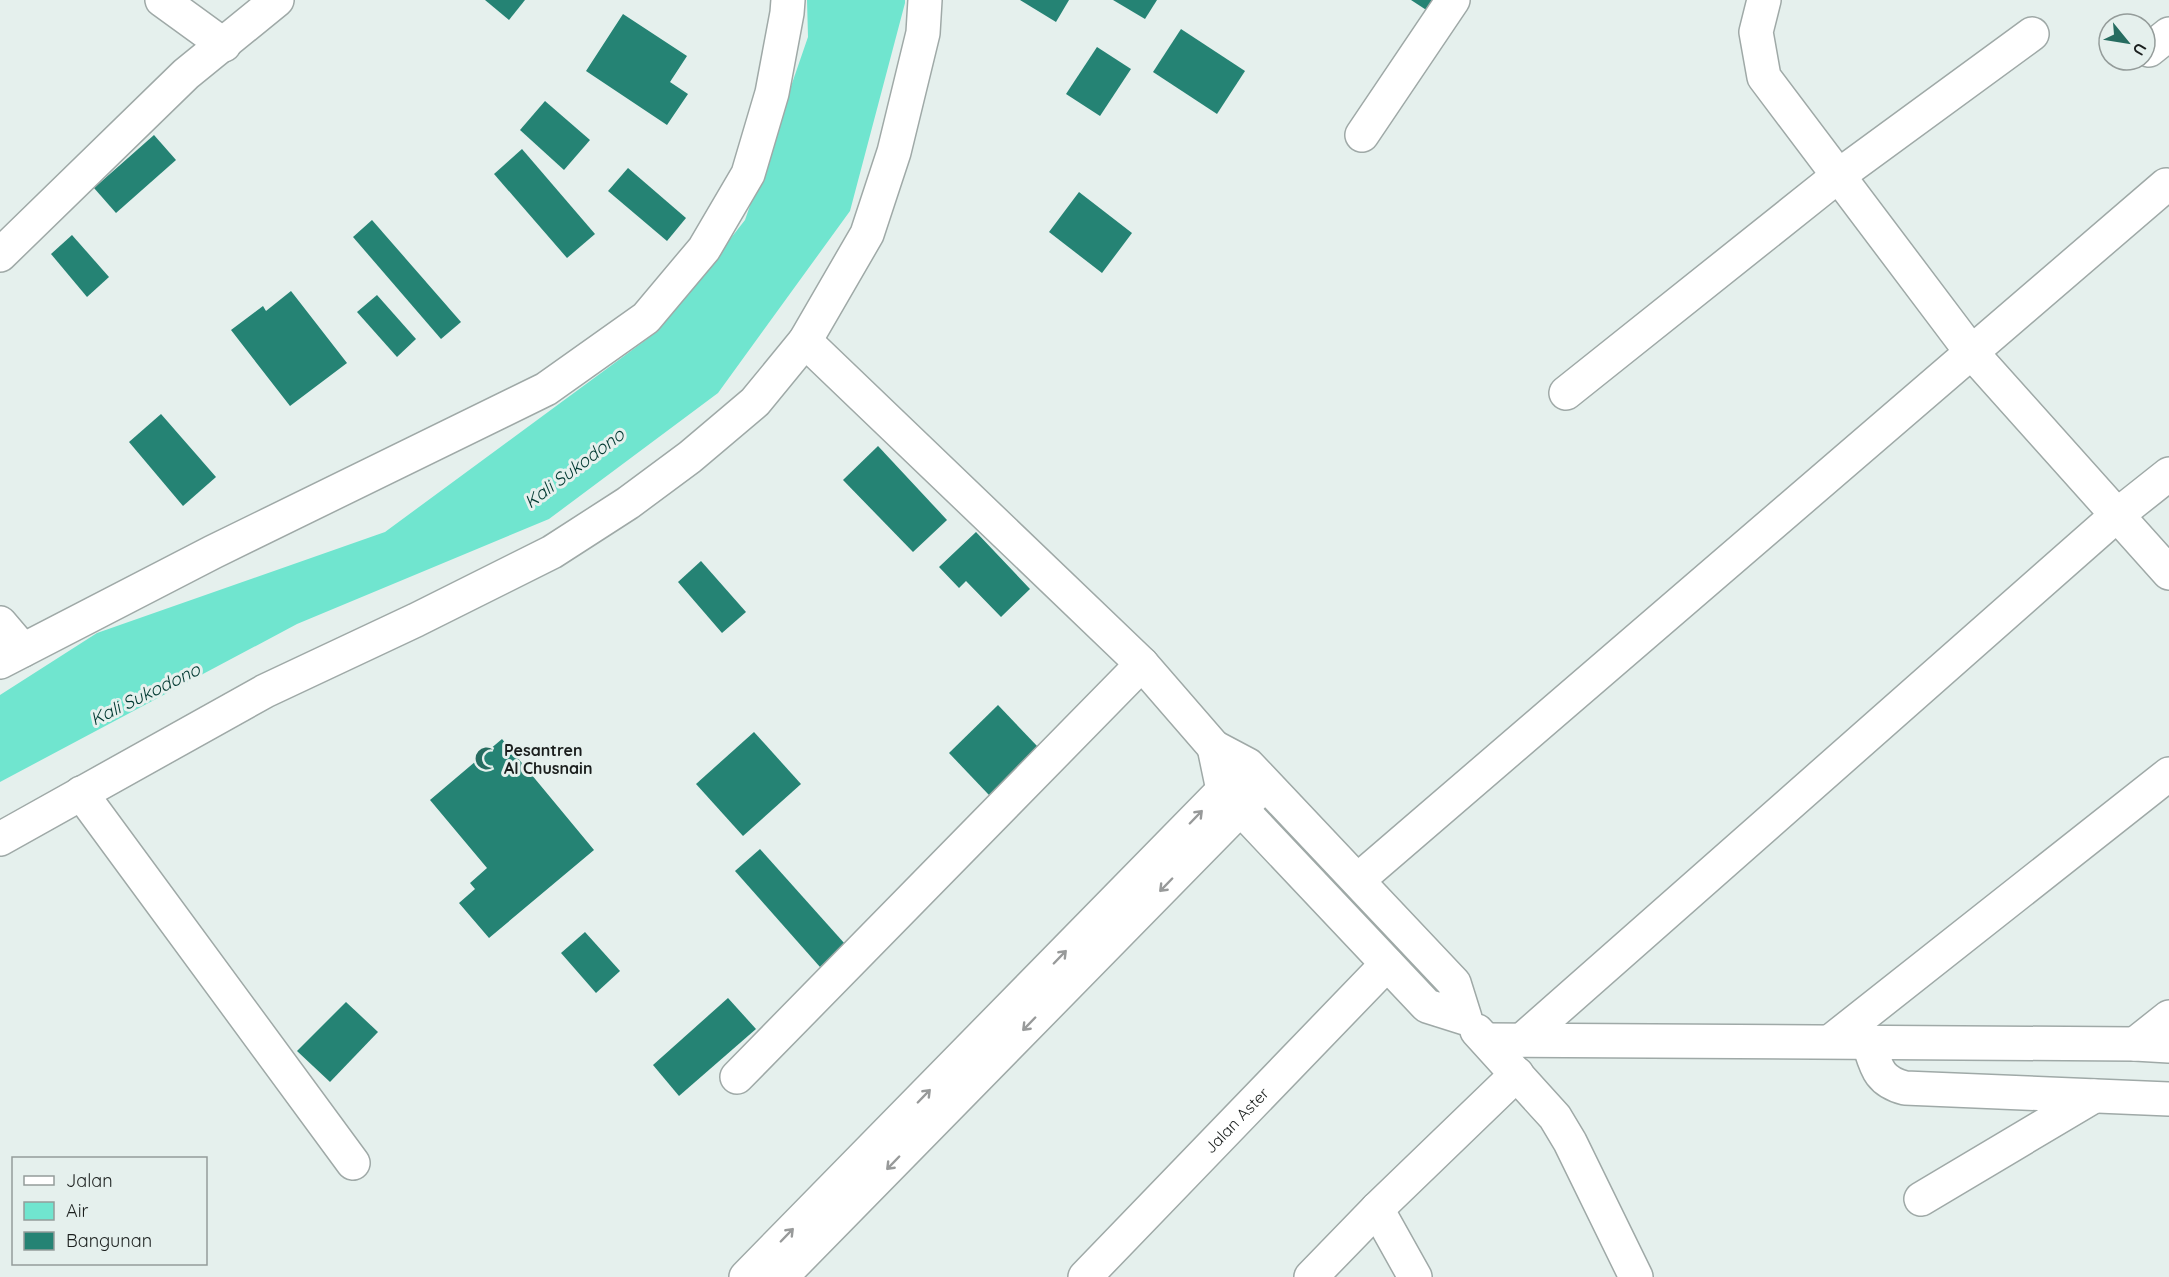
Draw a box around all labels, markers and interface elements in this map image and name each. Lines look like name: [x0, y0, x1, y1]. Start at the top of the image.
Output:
north arrow: [2097, 12, 2157, 72]
text: U: [2129, 40, 2151, 59]
water label: Kali Sukodono: [519, 422, 630, 513]
water label: Kali Sukodono: [86, 657, 205, 731]
place label: Pesantren Al Chusnain: [504, 740, 592, 778]
mosque icon: Pesantren Al Chusnain: [473, 746, 499, 772]
one-way arrow: [1189, 810, 1204, 825]
one-way arrow: [1158, 877, 1173, 892]
one-way arrow: [1053, 949, 1067, 964]
one-way arrow: [1022, 1016, 1037, 1031]
street label: Jalan Aster: [1200, 1083, 1273, 1157]
one-way arrow: [916, 1088, 931, 1103]
one-way arrow: [886, 1156, 900, 1171]
legend: [12, 1157, 207, 1265]
text: Jalan: [66, 1169, 113, 1192]
text: Air: [66, 1199, 88, 1222]
one-way arrow: [780, 1228, 795, 1243]
text: Bangunan: [66, 1229, 152, 1252]

